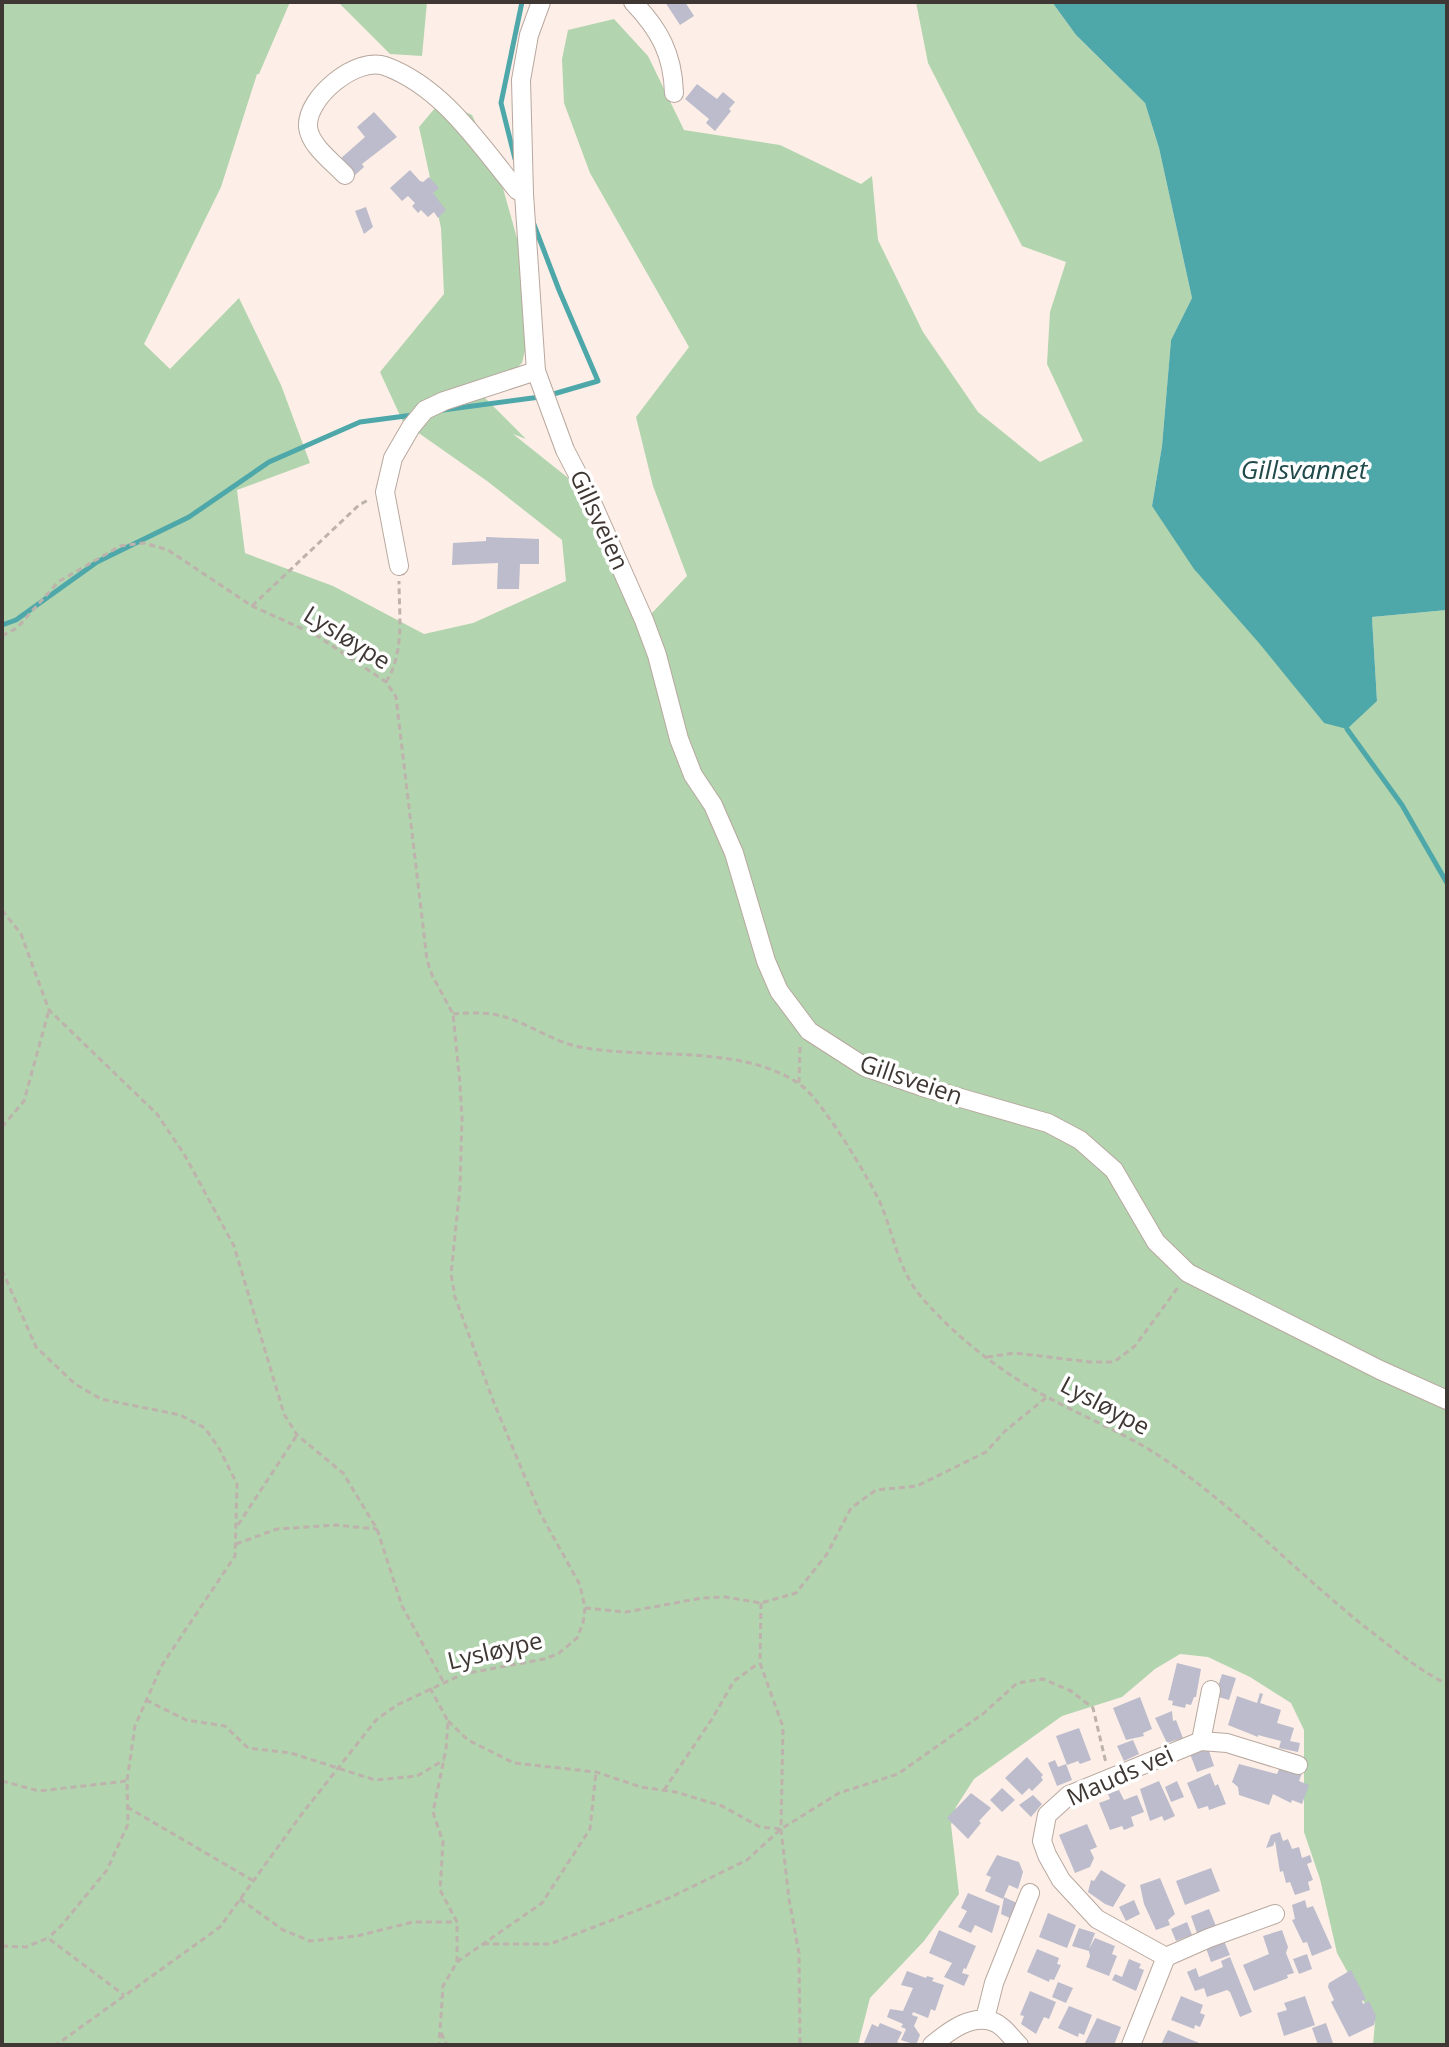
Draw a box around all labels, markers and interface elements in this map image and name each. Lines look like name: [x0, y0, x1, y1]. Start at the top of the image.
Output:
water label: Gillsvannet: [1241, 451, 1369, 487]
street label: Gillsveien: [563, 464, 638, 575]
street label: Lysløype: [298, 597, 398, 676]
street label: Gillsveien: [856, 1046, 967, 1112]
street label: Lysløype: [1055, 1367, 1156, 1442]
street label: Lysløype: [444, 1623, 545, 1676]
street label: Mauds vei: [1061, 1736, 1178, 1813]

